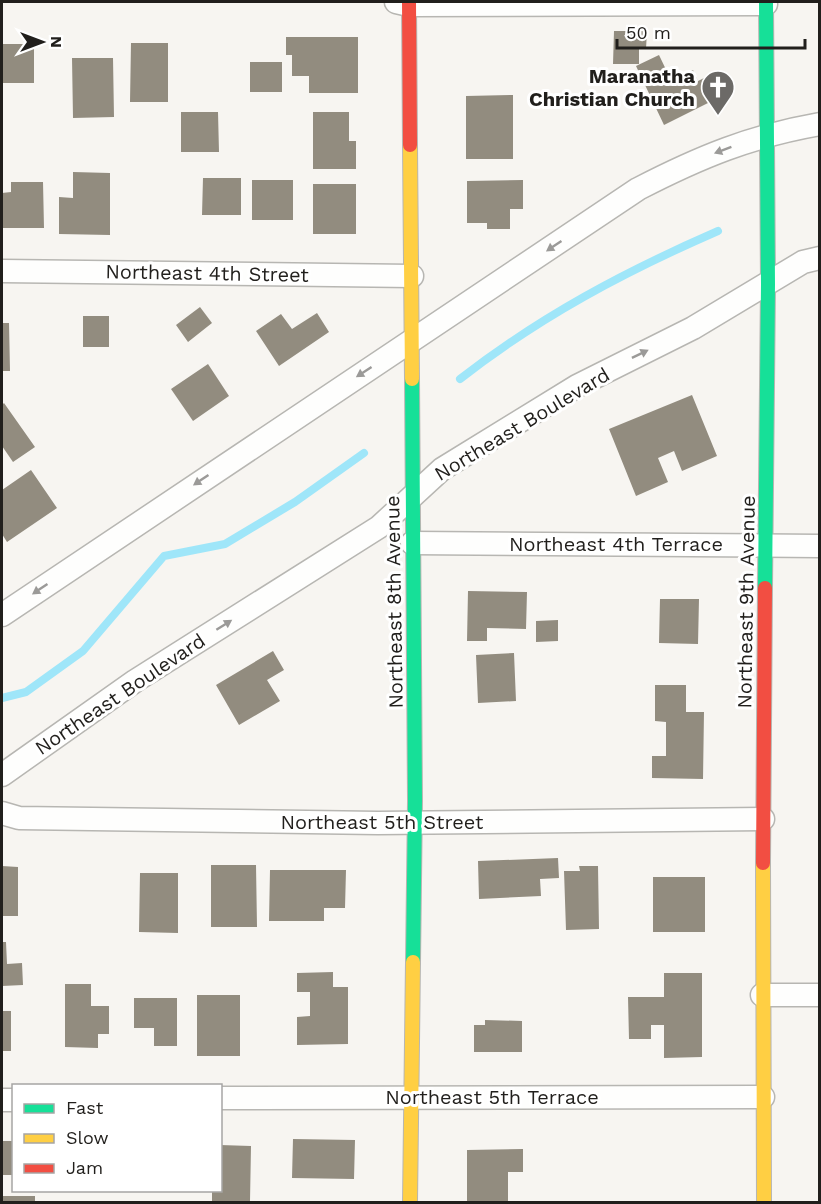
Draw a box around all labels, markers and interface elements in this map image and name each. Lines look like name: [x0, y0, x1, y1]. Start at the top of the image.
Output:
north arrow: [12, 12, 72, 72]
scale bar: [617, 12, 804, 50]
text: 50 m: [626, 22, 671, 43]
text: N: [47, 36, 66, 48]
place label: Maranatha Christian Church: [529, 64, 695, 111]
church icon: Maranatha Christian Church: [700, 69, 736, 116]
one-way arrow: [713, 145, 731, 155]
one-way arrow: [547, 240, 563, 252]
street label: Northeast 4th Street: [105, 259, 310, 287]
one-way arrow: [632, 350, 649, 359]
street label: Northeast Boulevard: [430, 362, 614, 486]
one-way arrow: [356, 367, 372, 378]
one-way arrow: [194, 474, 210, 486]
street label: Northeast 8th Avenue: [380, 495, 408, 709]
street label: Northeast 9th Avenue: [732, 495, 760, 709]
street label: Northeast 4th Terrace: [509, 532, 723, 556]
one-way arrow: [31, 584, 48, 595]
one-way arrow: [216, 619, 232, 630]
street label: Northeast Boulevard: [30, 628, 210, 760]
street label: Northeast 5th Street: [281, 810, 484, 834]
legend: [12, 1084, 222, 1192]
street label: Northeast 5th Terrace: [385, 1085, 599, 1109]
text: Fast: [66, 1097, 104, 1118]
text: Slow: [66, 1127, 109, 1148]
text: Jam: [66, 1157, 103, 1178]

